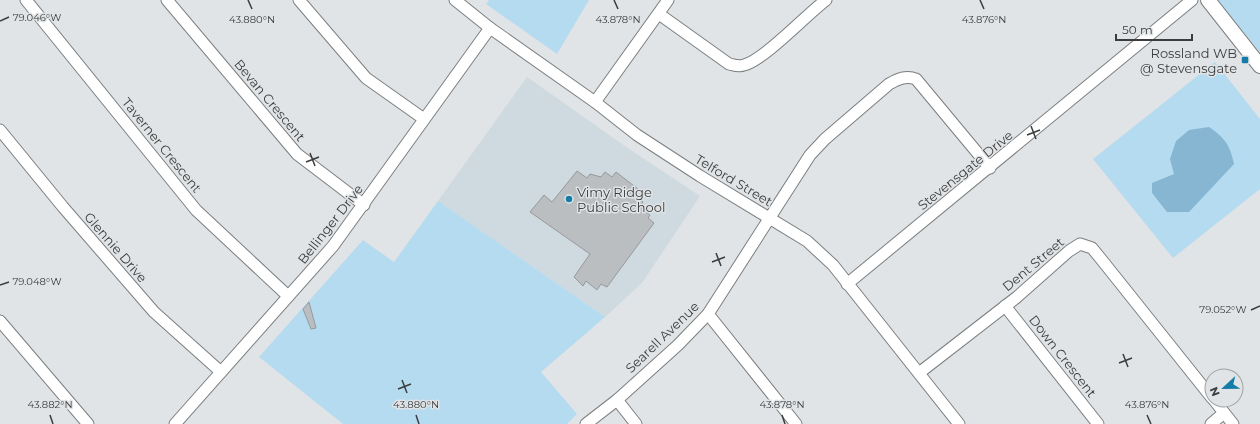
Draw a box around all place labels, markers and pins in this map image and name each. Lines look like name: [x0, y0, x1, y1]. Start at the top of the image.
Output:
place label: Rossland WB @ Stevensgate: [1140, 45, 1237, 76]
marker: Rossland WB @ Stevensgate: [1240, 55, 1250, 65]
place label: Vimy Ridge Public School: [577, 184, 665, 215]
marker: Vimy Ridge Public School: [564, 194, 574, 204]

